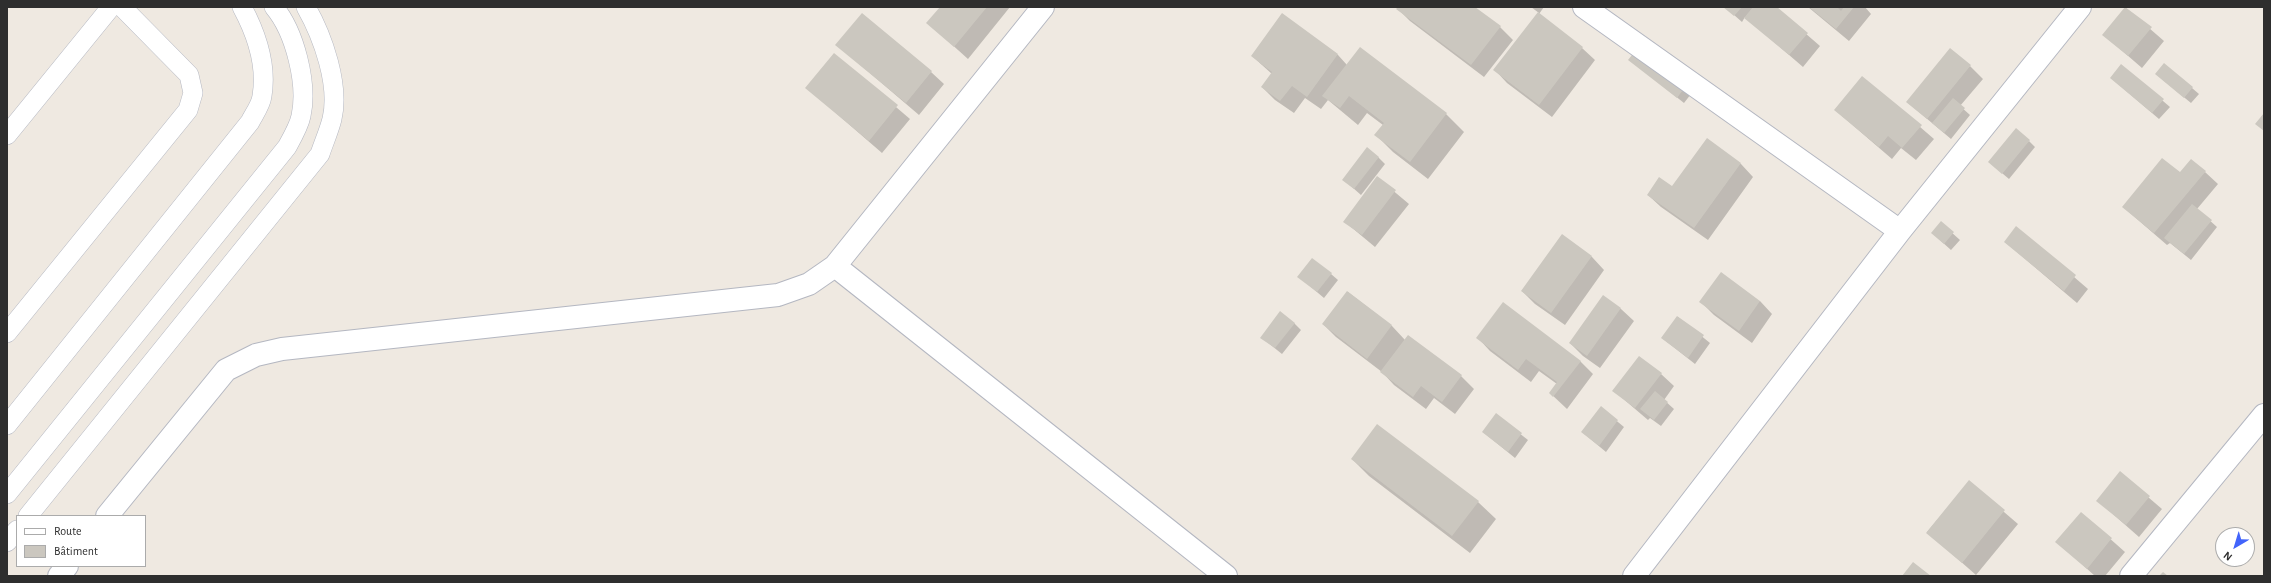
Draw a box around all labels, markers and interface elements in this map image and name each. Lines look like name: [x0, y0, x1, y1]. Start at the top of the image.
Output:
legend: [16, 515, 146, 567]
text: Route: [54, 525, 81, 537]
north arrow: [2215, 527, 2255, 567]
text: Bâtiment: [54, 545, 98, 557]
text: N: [2222, 549, 2234, 563]

